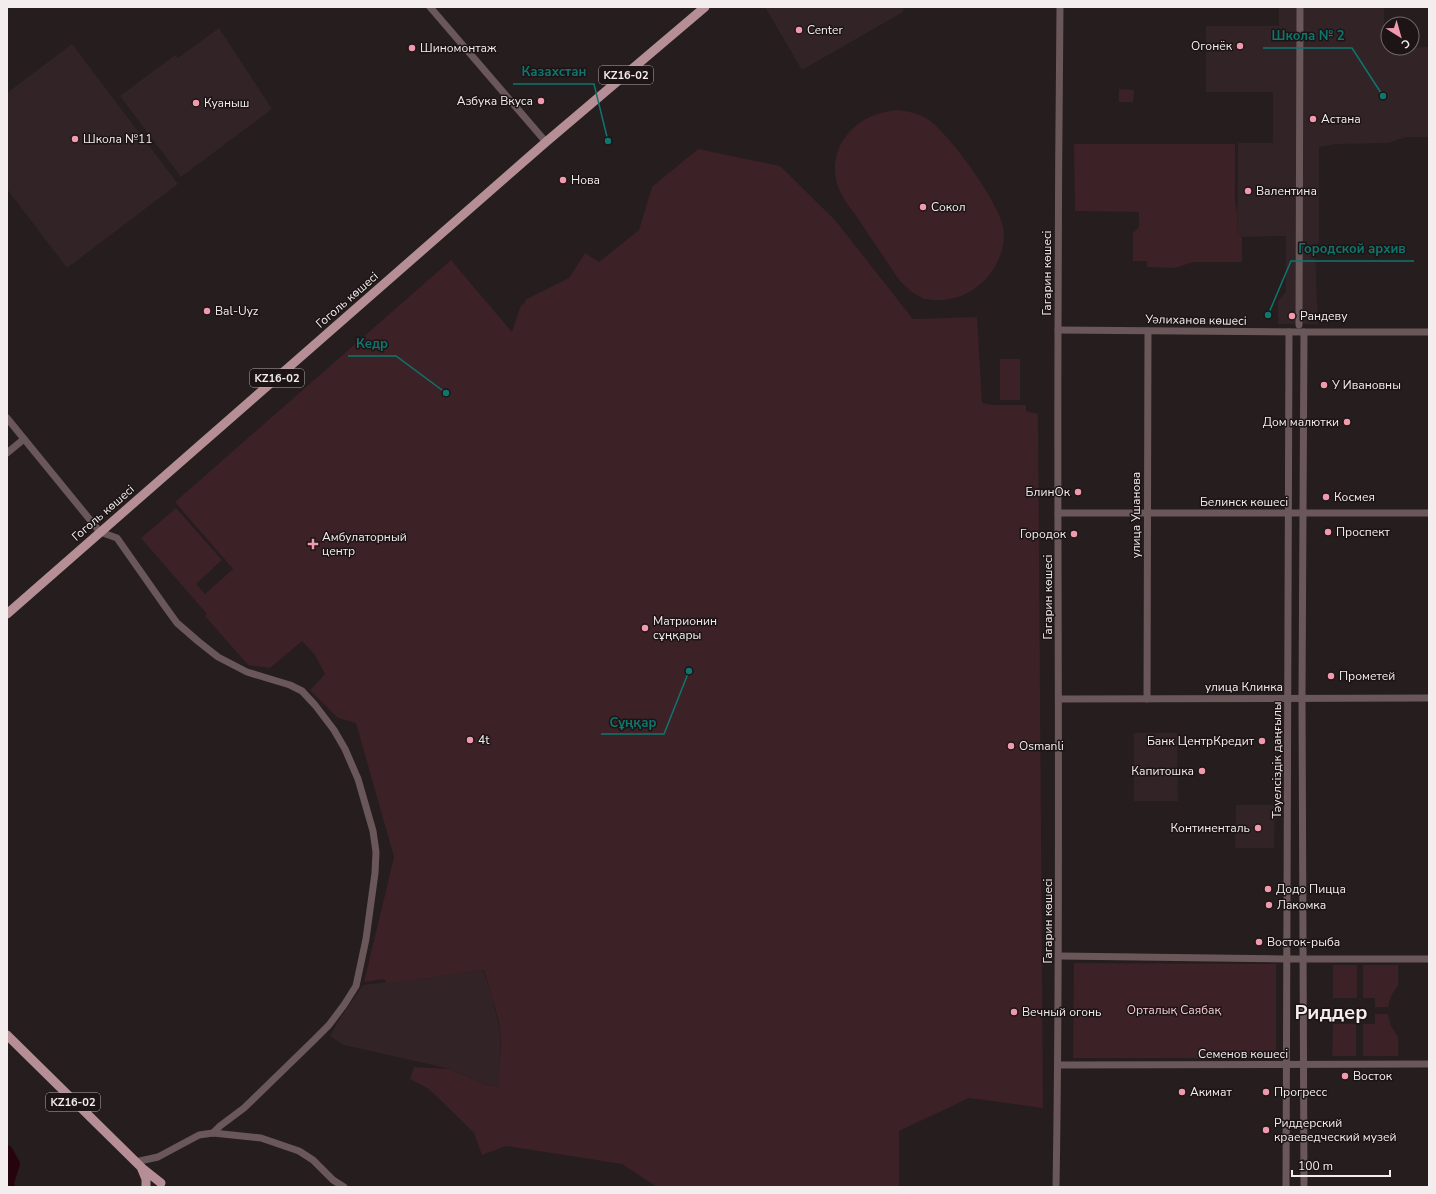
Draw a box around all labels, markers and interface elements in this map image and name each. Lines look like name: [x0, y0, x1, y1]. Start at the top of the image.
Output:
north arrow: [1380, 16, 1420, 56]
place label: Center: [807, 22, 843, 38]
callout: Школа № 2: [1263, 23, 1352, 48]
marker: Center: [794, 25, 804, 35]
text: Школа № 2: [1272, 27, 1345, 45]
text: С: [1398, 35, 1413, 52]
place label: Огонёк: [1191, 38, 1233, 54]
place label: Шиномонтаж: [420, 40, 497, 56]
marker: Огонёк: [1235, 41, 1245, 51]
marker: Шиномонтаж: [407, 43, 417, 53]
callout: Казахстан: [513, 59, 594, 84]
text: Казахстан: [522, 63, 586, 81]
road number: KZ16-02: [599, 66, 653, 84]
place label: Азбука Вкуса: [457, 93, 533, 109]
place label: Куаныш: [204, 95, 249, 111]
marker: Азбука Вкуса: [536, 96, 546, 106]
marker: Куаныш: [191, 98, 201, 108]
place label: Астана: [1321, 111, 1361, 127]
marker: Астана: [1308, 114, 1318, 124]
place label: Школа №11: [83, 131, 152, 147]
marker: Школа №11: [70, 134, 80, 144]
place label: Нова: [571, 172, 600, 188]
marker: Нова: [558, 175, 568, 185]
place label: Валентина: [1256, 183, 1317, 199]
marker: Валентина: [1243, 186, 1253, 196]
place label: Сокол: [931, 199, 966, 215]
marker: Сокол: [918, 202, 928, 212]
street label: Гагарин көшесі: [1039, 230, 1055, 316]
callout: Городской архив: [1291, 236, 1414, 261]
text: Городской архив: [1298, 240, 1406, 258]
street label: Гоголь көшесі: [312, 268, 382, 332]
place label: Bal-Uyz: [215, 303, 259, 319]
marker: Bal-Uyz: [202, 306, 212, 316]
place label: Рандеву: [1300, 308, 1348, 324]
street label: Уәлиханов көшесі: [1144, 311, 1247, 329]
marker: Рандеву: [1287, 311, 1297, 321]
callout: Кедр: [348, 331, 396, 356]
text: Кедр: [356, 335, 388, 353]
road number: KZ16-02: [250, 369, 304, 387]
place label: У Ивановны: [1331, 377, 1401, 393]
marker: У Ивановны: [1319, 380, 1329, 390]
place label: Дом малютки: [1263, 414, 1339, 430]
marker: Дом малютки: [1342, 417, 1352, 427]
street label: улица Ушанова: [1128, 472, 1144, 558]
street label: Гоголь көшесі: [68, 481, 138, 545]
place label: БлинОк: [1026, 484, 1071, 500]
marker: БлинОк: [1073, 487, 1083, 497]
place label: Космея: [1334, 489, 1375, 505]
marker: Космея: [1321, 492, 1331, 502]
street label: Белинск көшесі: [1200, 494, 1288, 510]
place label: Проспект: [1336, 524, 1390, 540]
place label: Городок: [1020, 526, 1067, 542]
marker: Проспект: [1323, 527, 1333, 537]
place label: Амбулаторный центр: [322, 529, 407, 559]
marker: Городок: [1069, 529, 1079, 539]
marker: Амбулаторный центр: [307, 538, 319, 550]
street label: Гагарин көшесі: [1040, 554, 1056, 640]
place label: Матрионин сұңқары: [653, 613, 717, 643]
marker: Матрионин сұңқары: [640, 623, 650, 633]
place label: Прометей: [1339, 668, 1395, 684]
marker: Прометей: [1326, 671, 1336, 681]
street label: улица Клинка: [1205, 679, 1283, 695]
street label: Тәуелсіздік даңғылы: [1269, 701, 1285, 819]
callout: Сұңқар: [601, 709, 664, 734]
text: Сұңқар: [610, 714, 656, 732]
place label: 4t: [478, 732, 490, 748]
place label: Банк ЦентрКредит: [1147, 733, 1255, 749]
marker: 4t: [465, 735, 475, 745]
marker: Банк ЦентрКредит: [1257, 736, 1267, 746]
place label: Osmanli: [1019, 738, 1064, 754]
marker: Osmanli: [1006, 741, 1016, 751]
place label: Капитошка: [1131, 763, 1194, 779]
marker: Капитошка: [1197, 766, 1207, 776]
place label: Континенталь: [1170, 820, 1250, 836]
marker: Континенталь: [1253, 823, 1263, 833]
street label: Гагарин көшесі: [1040, 878, 1056, 964]
place label: Додо Пицца: [1276, 881, 1346, 897]
marker: Додо Пицца: [1263, 884, 1273, 894]
place label: Лакомка: [1277, 897, 1326, 913]
marker: Лакомка: [1264, 900, 1274, 910]
place label: Восток-рыба: [1267, 934, 1340, 950]
marker: Восток-рыба: [1254, 937, 1264, 947]
district label: Риддер: [1294, 999, 1368, 1026]
park label: Орталық Саябақ: [1127, 1002, 1221, 1018]
place label: Вечный огонь: [1022, 1004, 1101, 1020]
marker: Вечный огонь: [1009, 1007, 1019, 1017]
street label: Семенов көшесі: [1198, 1046, 1288, 1062]
place label: Восток: [1353, 1068, 1393, 1084]
marker: Восток: [1340, 1071, 1350, 1081]
place label: Акимат: [1190, 1084, 1232, 1100]
place label: Прогресс: [1274, 1084, 1327, 1100]
marker: Акимат: [1177, 1087, 1187, 1097]
marker: Прогресс: [1261, 1087, 1271, 1097]
road number: KZ16-02: [46, 1093, 100, 1111]
place label: Риддерский краеведческий музей: [1274, 1115, 1396, 1145]
marker: Риддерский краеведческий музей: [1261, 1125, 1271, 1135]
scale bar: [1292, 1152, 1390, 1178]
text: 100 m: [1298, 1158, 1333, 1174]

